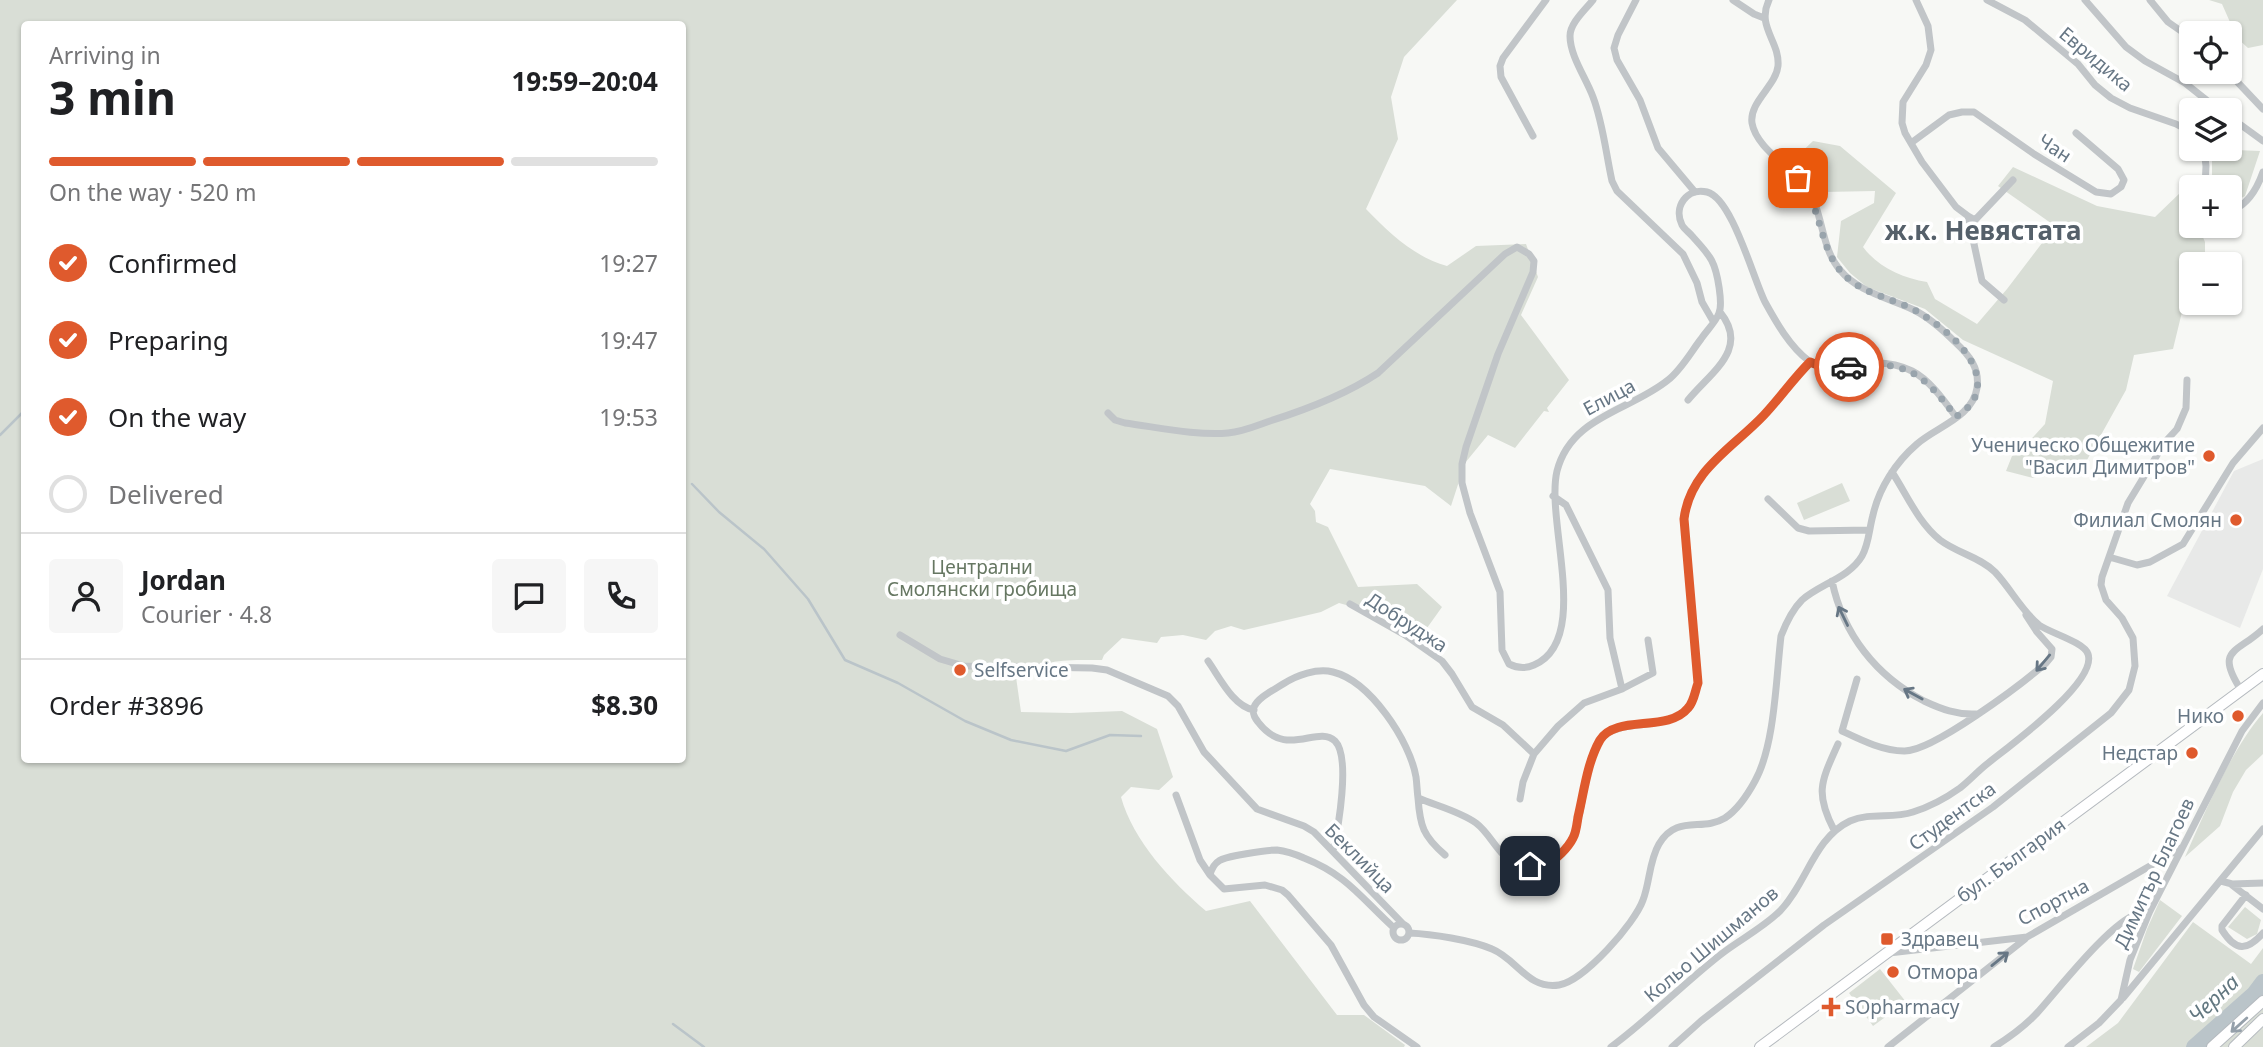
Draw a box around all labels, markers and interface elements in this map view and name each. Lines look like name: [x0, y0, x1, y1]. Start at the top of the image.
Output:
street label: Евридика: [2054, 21, 2138, 97]
map controls: [2179, 21, 2242, 315]
button: locate: [2179, 21, 2242, 84]
text: Arriving in: [49, 39, 161, 71]
text: 19:59–20:04: [511, 63, 658, 99]
text: 3 min: [49, 66, 176, 128]
button: layers: [2179, 98, 2242, 161]
street label: Чан: [2033, 128, 2077, 168]
pin: [1768, 148, 1828, 208]
icon: bag: [1779, 159, 1817, 197]
button: +: [2179, 175, 2242, 238]
text: On the way · 520 m: [49, 176, 256, 208]
district label: ж.к. Невястата: [1885, 212, 2081, 248]
icon: check: [49, 244, 87, 282]
text: Confirmed: [108, 245, 238, 281]
text: 19:27: [599, 247, 658, 279]
button: −: [2179, 252, 2242, 315]
icon: check: [49, 321, 87, 359]
text: Preparing: [108, 322, 229, 358]
text: 19:47: [599, 324, 658, 356]
courier: [1814, 332, 1884, 402]
icon: car: [1830, 348, 1868, 386]
street label: Елица: [1578, 372, 1640, 422]
icon: check: [49, 398, 87, 436]
text: On the way: [108, 399, 246, 435]
text: 19:53: [599, 401, 658, 433]
place label: Ученическо Общежитие "Васил Димитров": [1971, 432, 2195, 480]
marker: Ученическо Общежитие "Васил Димитров": [2201, 448, 2217, 464]
text: Delivered: [108, 476, 224, 512]
place label: Филиал Смолян: [2073, 507, 2222, 533]
marker: Филиал Смолян: [2228, 512, 2244, 528]
park label: Централни Смолянски гробища: [887, 554, 1077, 602]
button: person: [49, 559, 123, 633]
button: chat: [492, 559, 566, 633]
button: phone: [584, 559, 658, 633]
text: Jordan: [141, 562, 226, 598]
street label: Добруджа: [1361, 586, 1453, 658]
text: Courier · 4.8: [141, 598, 272, 630]
one-way arrow: [1836, 606, 1850, 627]
one-way arrow: [2036, 654, 2052, 672]
place label: Selfservice: [974, 657, 1069, 683]
marker: Selfservice: [952, 662, 968, 678]
text: Order #3896: [49, 687, 204, 723]
text: $8.30: [591, 687, 658, 723]
one-way arrow: [1903, 687, 1923, 701]
place label: Нико: [2177, 703, 2224, 729]
marker: Нико: [2230, 708, 2246, 724]
place label: Недстар: [2102, 740, 2178, 766]
marker: Недстар: [2184, 745, 2200, 761]
street label: Студентска: [1903, 776, 2001, 856]
street label: Димитър Благоев: [2108, 794, 2200, 952]
street label: бул. България: [1951, 812, 2071, 908]
street label: Беклийца: [1319, 817, 1401, 899]
pin: [1500, 836, 1560, 896]
icon: home: [1511, 847, 1549, 885]
street label: Спортна: [2013, 872, 2093, 932]
street label: Кольо Шишманов: [1638, 880, 1784, 1008]
place label: Здравец: [1901, 926, 1979, 952]
marker: Здравец: [1879, 931, 1895, 947]
one-way arrow: [1990, 952, 2008, 967]
place label: Отмора: [1907, 959, 1978, 985]
marker: Отмора: [1885, 964, 1901, 980]
water label: Черна: [2182, 968, 2245, 1029]
place label: SOpharmacy: [1845, 994, 1960, 1020]
marker: SOpharmacy: [1823, 999, 1839, 1015]
one-way arrow: [2231, 1016, 2248, 1033]

